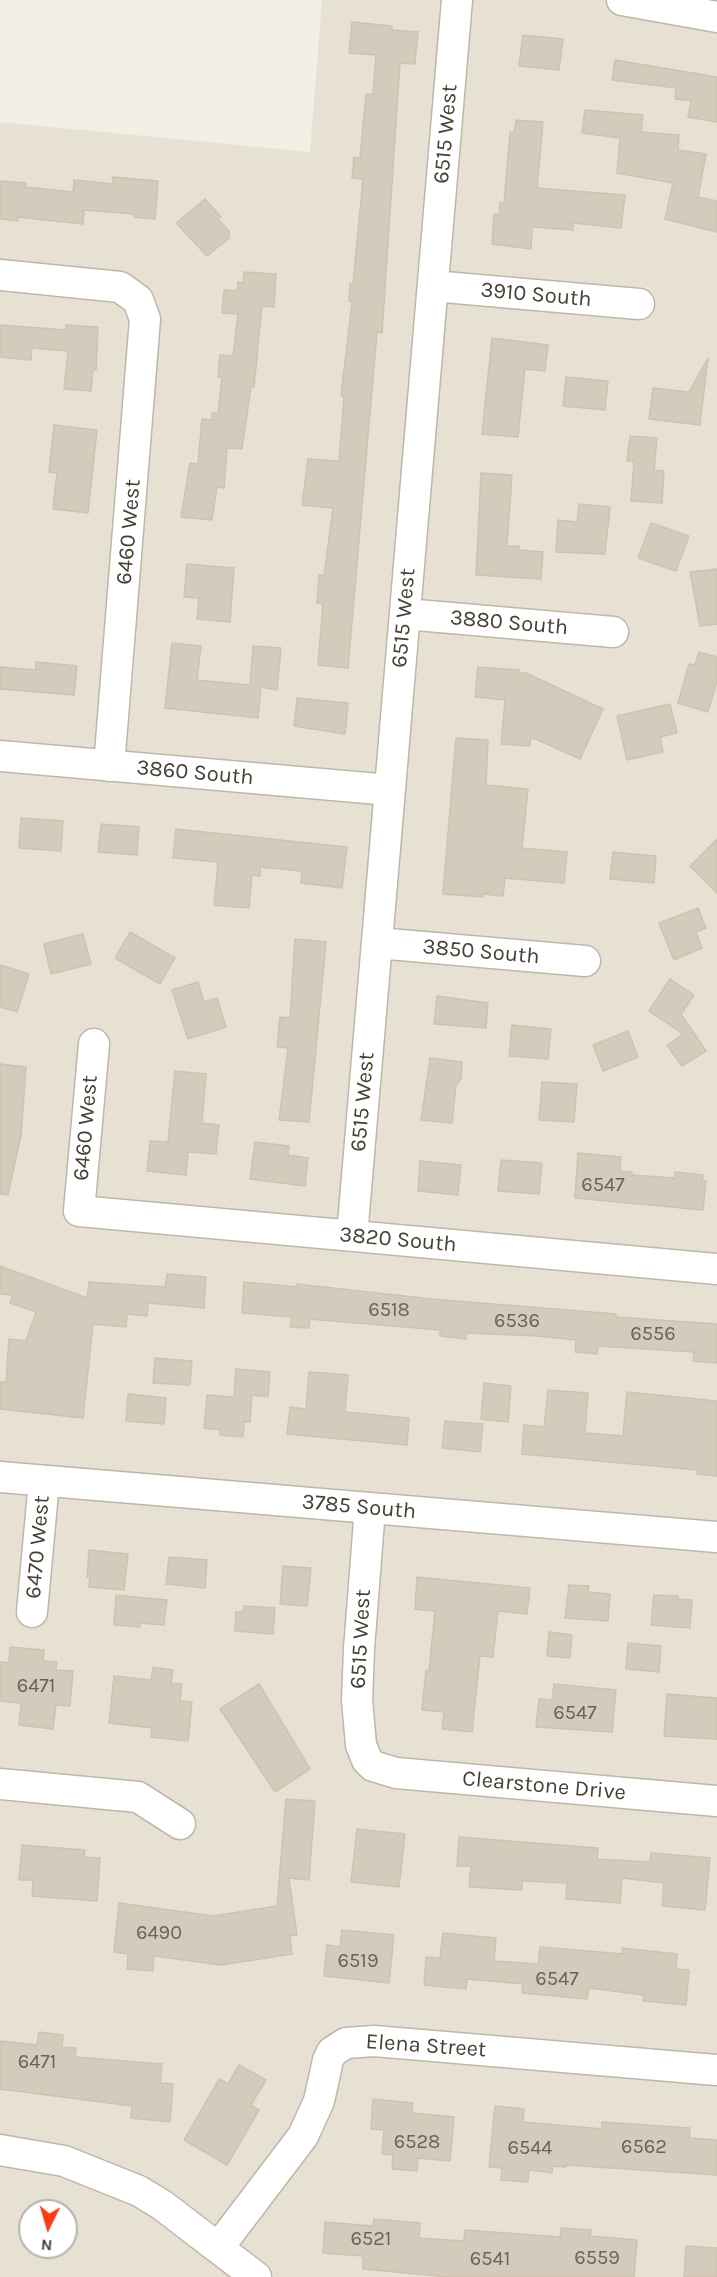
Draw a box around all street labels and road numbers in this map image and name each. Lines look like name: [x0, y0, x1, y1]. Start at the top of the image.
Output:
street label: 6515 West: [428, 83, 464, 185]
street label: 3910 South: [479, 277, 593, 313]
street label: 6460 West: [111, 478, 147, 586]
street label: 6515 West: [386, 567, 422, 669]
street label: 3880 South: [449, 605, 569, 641]
street label: 3860 South: [135, 755, 255, 791]
street label: 3850 South: [421, 934, 541, 970]
street label: 6515 West: [345, 1051, 381, 1153]
street label: 6460 West: [68, 1074, 104, 1182]
street label: 3820 South: [338, 1222, 458, 1258]
street label: 3785 South: [301, 1489, 417, 1525]
street label: 6470 West: [20, 1494, 56, 1600]
street label: 6515 West: [345, 1588, 377, 1690]
street label: Clearstone Drive: [461, 1766, 627, 1806]
street label: Elena Street: [365, 2029, 487, 2063]

